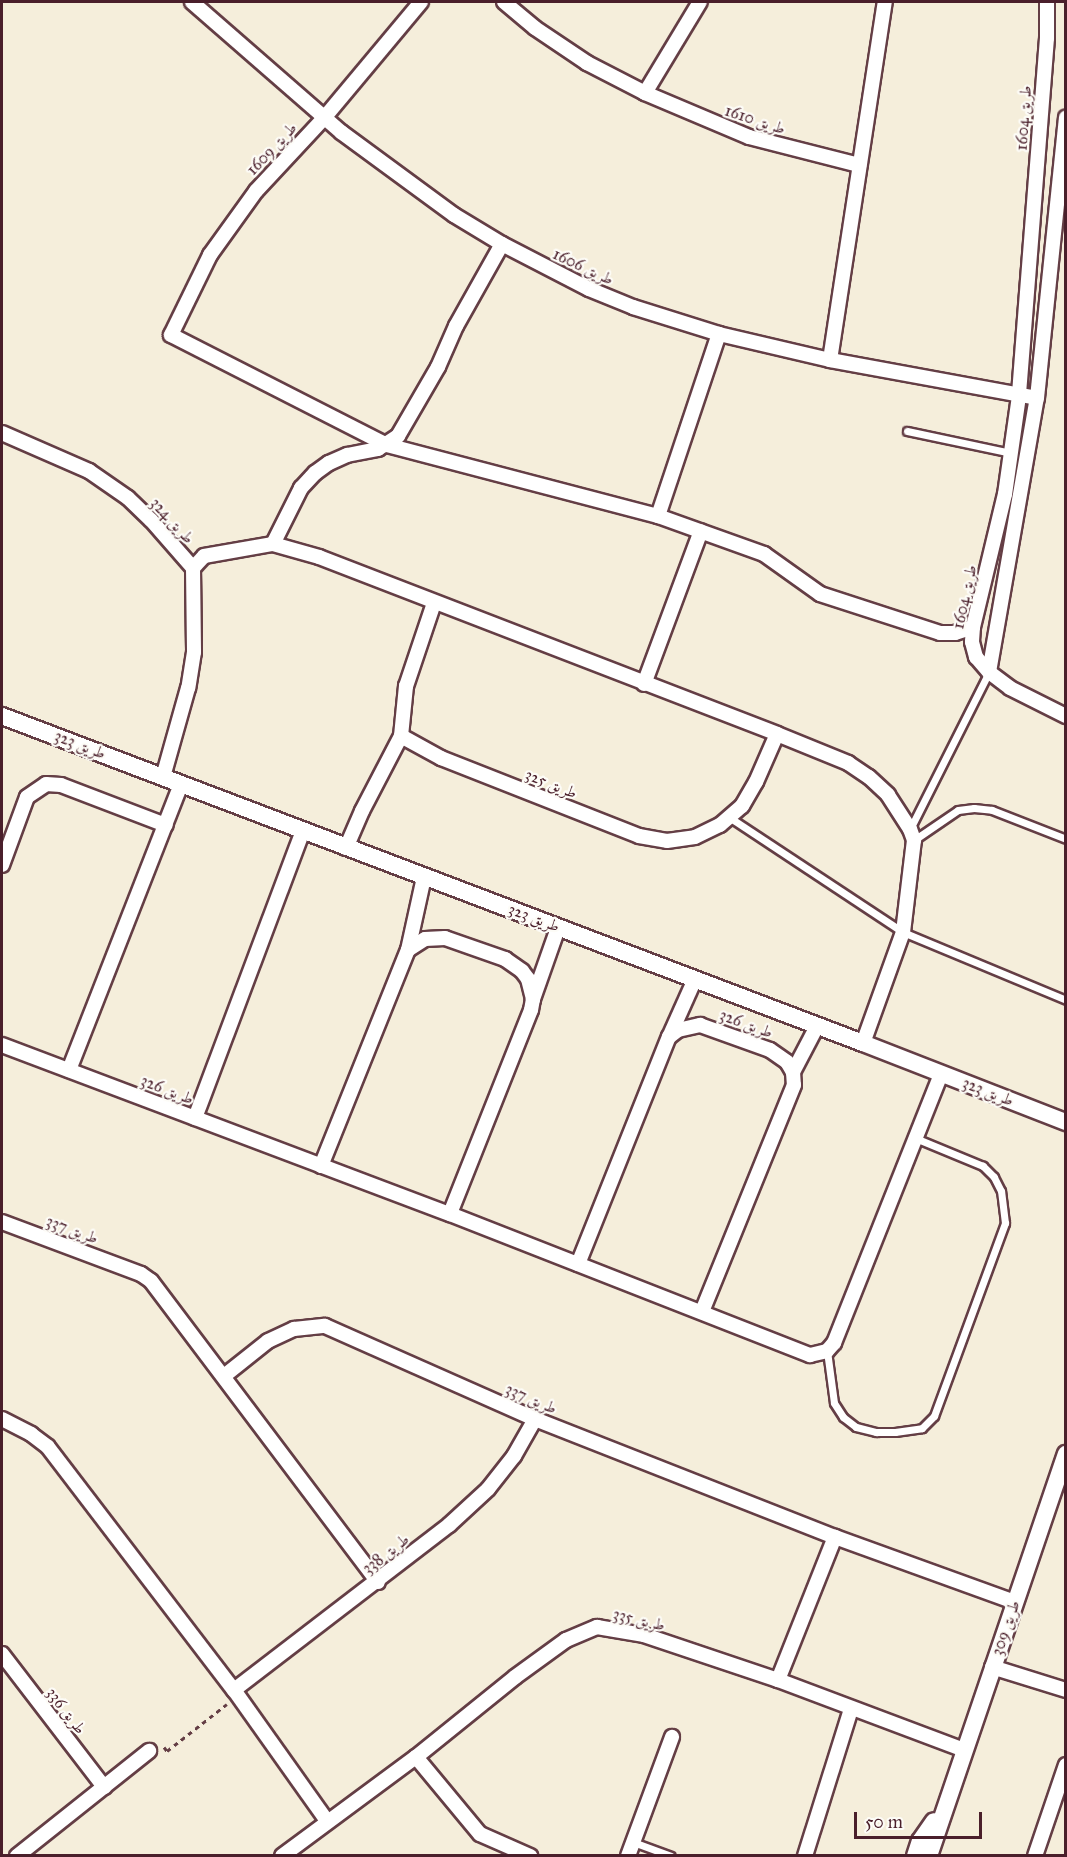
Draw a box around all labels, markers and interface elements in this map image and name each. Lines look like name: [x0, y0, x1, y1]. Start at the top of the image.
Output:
street label: طريق 1604: [1012, 85, 1036, 151]
street label: طريق 1610: [722, 101, 788, 139]
street label: طريق 1609: [243, 119, 301, 179]
street label: طريق 1606: [550, 245, 616, 289]
street label: طريق 324: [146, 494, 198, 548]
street label: طريق 1604: [949, 563, 981, 631]
street label: طريق 323: [52, 726, 108, 764]
street label: طريق 325: [522, 765, 580, 803]
street label: طريق 323: [506, 899, 562, 937]
street label: طريق 326: [717, 1006, 775, 1042]
street label: طريق 326: [138, 1071, 196, 1109]
street label: طريق 323: [960, 1073, 1016, 1111]
street label: طريق 337: [43, 1212, 101, 1248]
street label: طريق 337: [502, 1380, 560, 1418]
street label: طريق 338: [359, 1530, 413, 1578]
street label: طريق 309: [988, 1598, 1024, 1658]
street label: طريق 335: [611, 1605, 667, 1635]
street label: طريق 336: [42, 1684, 90, 1738]
scale bar: [857, 1800, 984, 1838]
text: 50 m: [865, 1811, 903, 1833]

